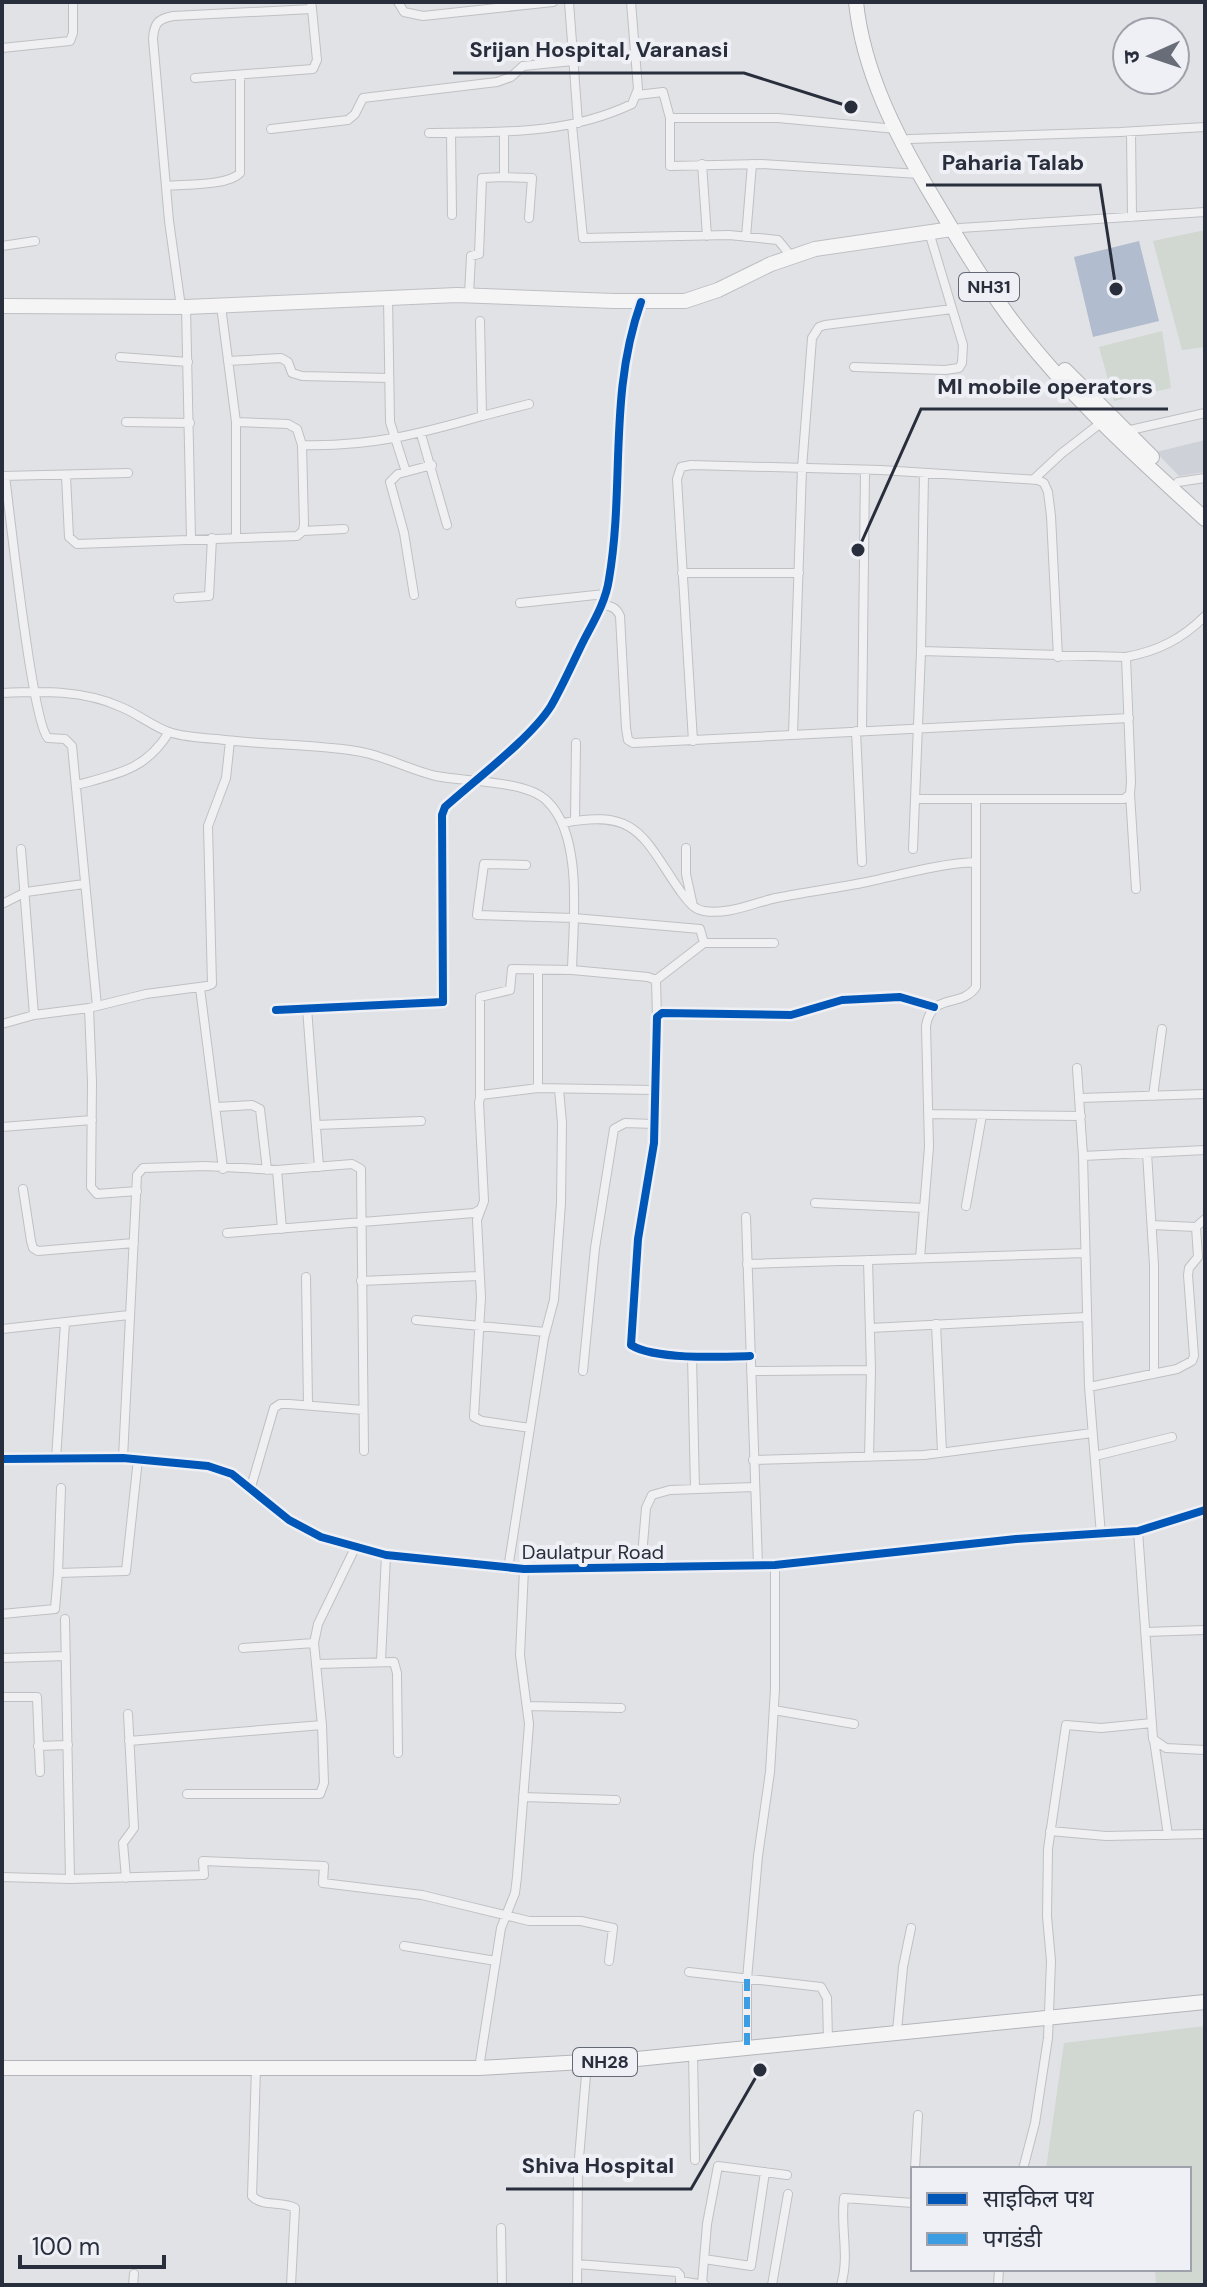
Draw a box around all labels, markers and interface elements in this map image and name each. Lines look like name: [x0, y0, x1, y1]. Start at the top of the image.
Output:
north arrow: [1111, 16, 1191, 96]
callout: Srijan Hospital, Varanasi: [453, 27, 744, 73]
text: Srijan Hospital, Varanasi: [469, 35, 729, 64]
text: उ: [1117, 49, 1146, 64]
callout: Paharia Talab: [926, 139, 1100, 185]
text: Paharia Talab: [942, 148, 1084, 177]
road number: NH31: [959, 273, 1019, 301]
callout: MI mobile operators: [921, 363, 1168, 409]
text: MI mobile operators: [937, 372, 1153, 401]
street label: Daulatpur Road: [522, 1539, 664, 1565]
road number: NH28: [573, 2048, 637, 2076]
callout: Shiva Hospital: [506, 2143, 691, 2189]
text: Shiva Hospital: [522, 2151, 674, 2180]
legend: [911, 2167, 1191, 2271]
text: साइकिल पथ: [983, 2183, 1094, 2214]
scale bar: [20, 2219, 164, 2269]
text: पगडंडी: [983, 2223, 1043, 2254]
text: 100 m: [32, 2231, 100, 2262]

